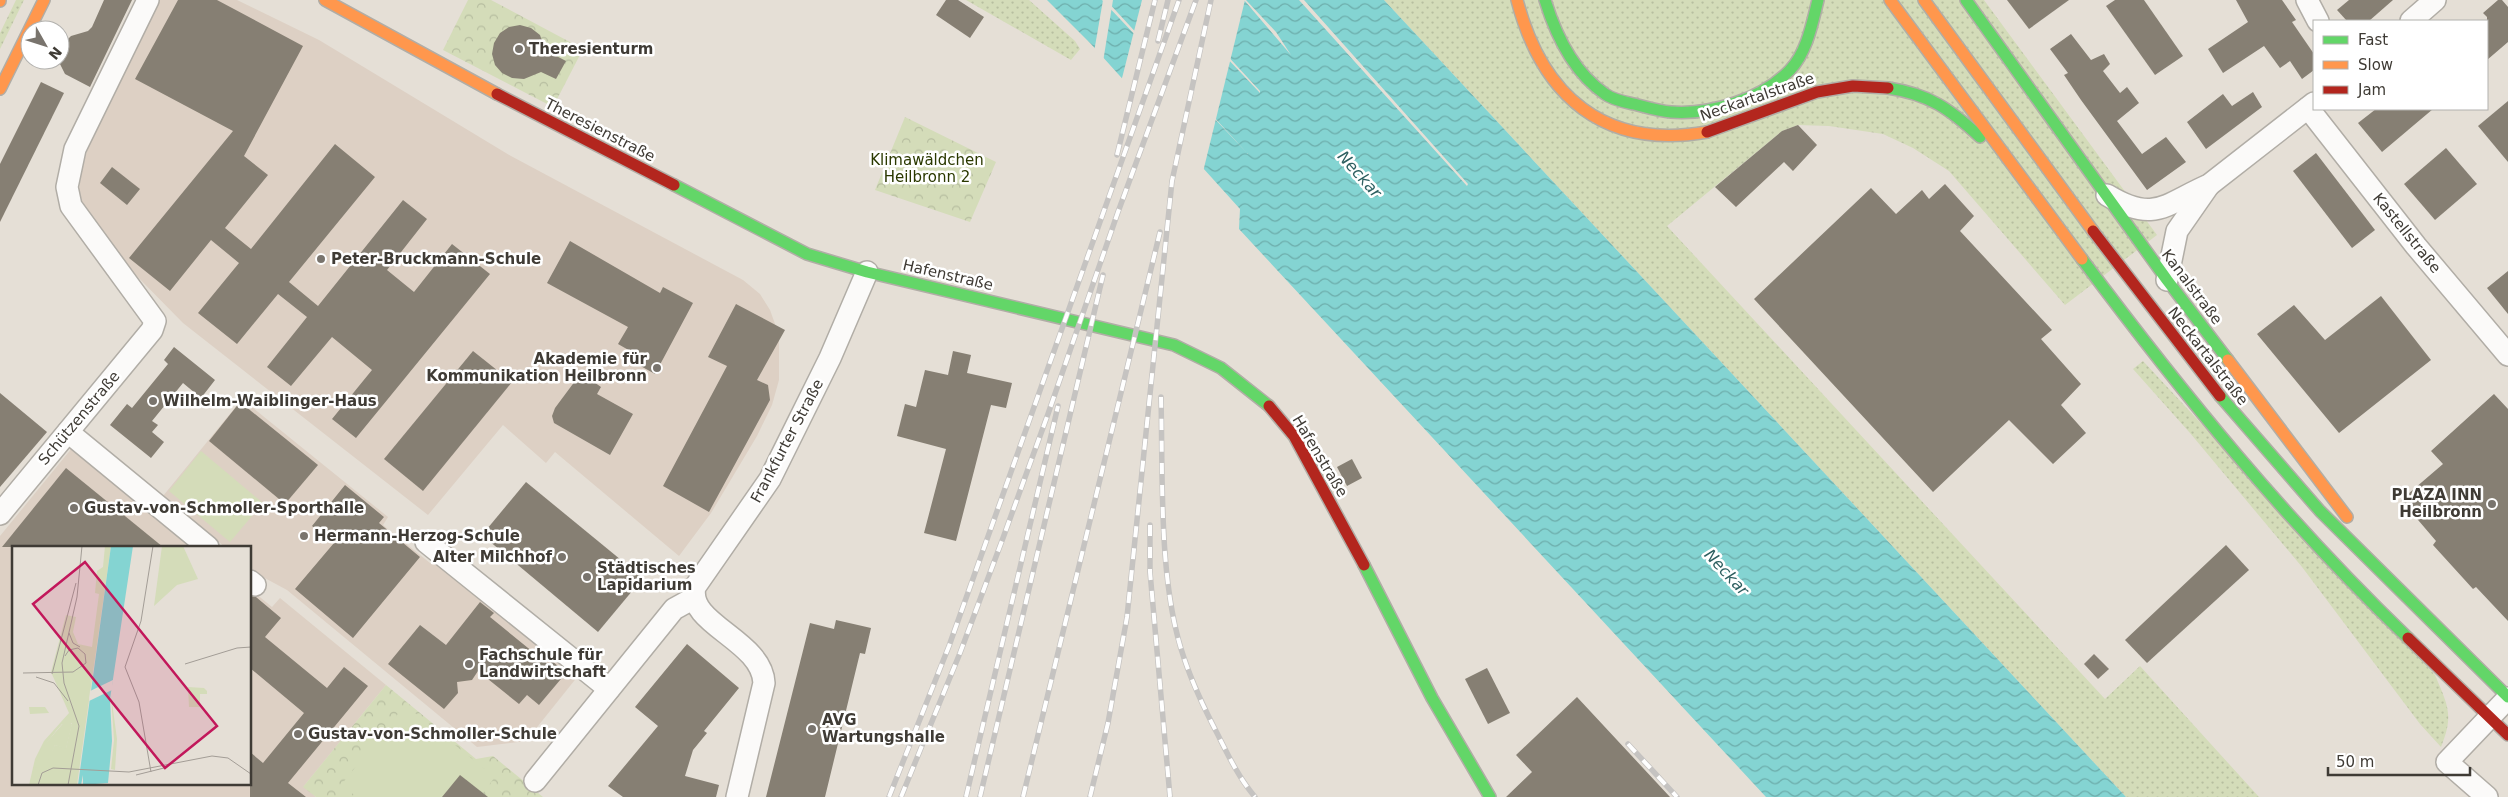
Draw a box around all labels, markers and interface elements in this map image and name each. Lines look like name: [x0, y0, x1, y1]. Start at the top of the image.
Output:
north arrow: [20, 20, 70, 70]
legend: [2313, 20, 2488, 110]
text: Fast: [2358, 31, 2388, 49]
place label: Theresienturm: [529, 40, 653, 58]
marker: Theresienturm: [513, 43, 525, 55]
text: N: [45, 44, 65, 63]
text: Slow: [2358, 56, 2393, 74]
street label: Neckartalstraße: [1698, 69, 1816, 125]
text: Jam: [2357, 81, 2386, 99]
street label: Theresienstraße: [541, 94, 658, 166]
water label: Neckar: [1334, 147, 1386, 203]
park label: Klimawäldchen Heilbronn 2: [870, 151, 984, 186]
street label: Kastellstraße: [2369, 189, 2445, 277]
street label: Kanalstraße: [2158, 246, 2226, 328]
place label: Peter-Bruckmann-Schule: [331, 250, 541, 268]
marker: Peter-Bruckmann-Schule: [315, 253, 327, 265]
street label: Hafenstraße: [901, 256, 995, 294]
street label: Neckartalstraße: [2164, 303, 2252, 409]
place label: Akademie für Kommunikation Heilbronn: [426, 350, 648, 385]
marker: Akademie für Kommunikation Heilbronn: [651, 362, 663, 374]
street label: Schützenstraße: [34, 367, 124, 469]
street label: Frankfurter Straße: [747, 376, 827, 506]
place label: Wilhelm-Waiblinger-Haus: [163, 392, 377, 410]
marker: Wilhelm-Waiblinger-Haus: [147, 395, 159, 407]
street label: Hafenstraße: [1289, 412, 1351, 500]
place label: PLAZA INN Heilbronn: [2391, 486, 2482, 521]
marker: PLAZA INN Heilbronn: [2486, 498, 2498, 510]
place label: Gustav-von-Schmoller-Sporthalle: [84, 499, 364, 517]
marker: Gustav-von-Schmoller-Sporthalle: [68, 502, 80, 514]
place label: Hermann-Herzog-Schule: [314, 527, 520, 545]
marker: Hermann-Herzog-Schule: [298, 530, 310, 542]
water label: Neckar: [1700, 545, 1754, 600]
inset map: [12, 546, 251, 784]
place label: Alter Milchhof: [433, 548, 552, 566]
marker: Alter Milchhof: [556, 551, 568, 563]
place label: Städtisches Lapidarium: [597, 559, 696, 594]
marker: Städtisches Lapidarium: [581, 571, 593, 583]
place label: Fachschule für Landwirtschaft: [479, 646, 606, 681]
marker: Fachschule für Landwirtschaft: [463, 658, 475, 670]
place label: AVG Wartungshalle: [822, 711, 945, 746]
marker: AVG Wartungshalle: [806, 723, 818, 735]
place label: Gustav-von-Schmoller-Schule: [308, 725, 557, 743]
marker: Gustav-von-Schmoller-Schule: [292, 728, 304, 740]
scale bar: [2328, 744, 2470, 776]
text: 50 m: [2336, 753, 2374, 771]

